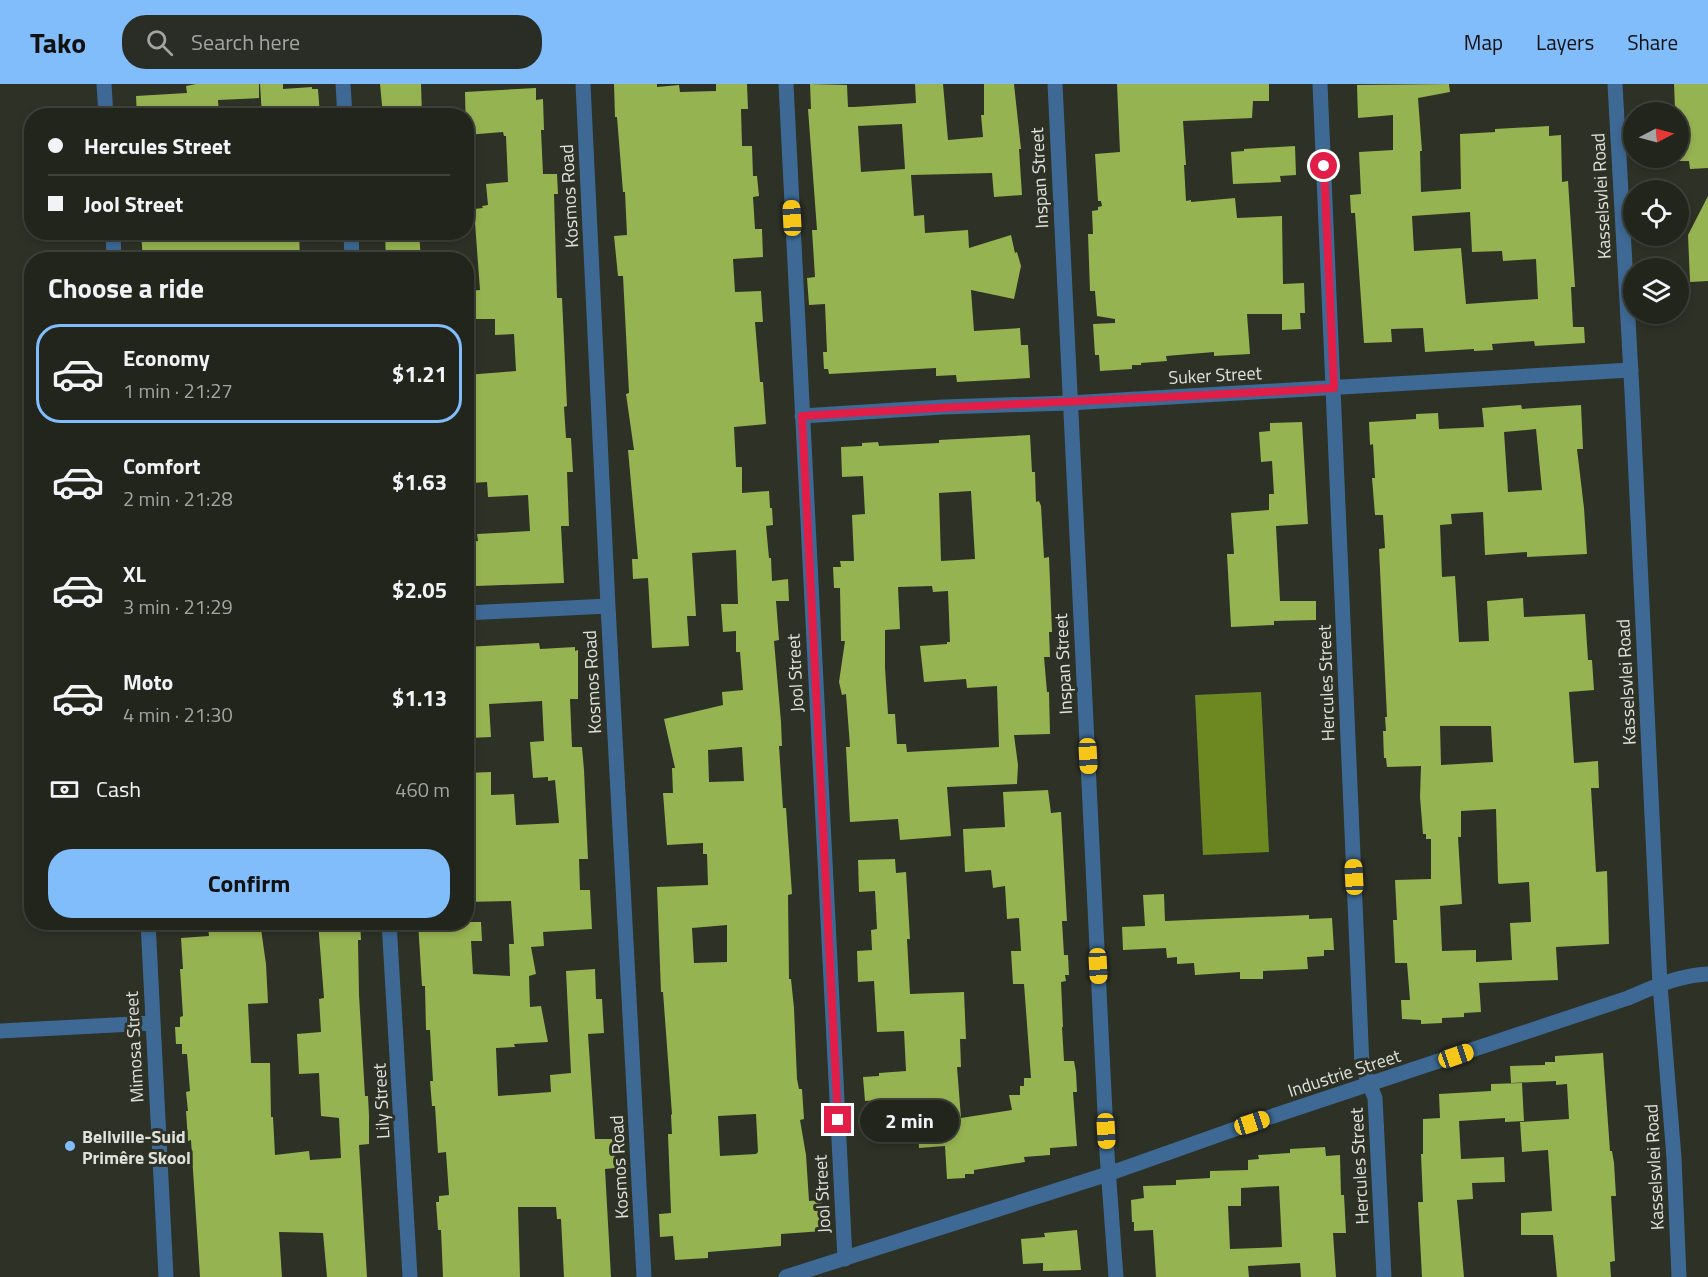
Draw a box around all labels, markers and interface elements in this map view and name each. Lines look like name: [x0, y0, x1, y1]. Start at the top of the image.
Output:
search box: [122, 15, 542, 69]
text: Tako: [30, 21, 86, 64]
text: Search here: [191, 25, 300, 59]
icon: search: [143, 26, 176, 59]
text: Map: [1464, 26, 1503, 58]
text: Layers: [1536, 26, 1594, 58]
text: Share: [1627, 26, 1678, 58]
north arrow: [1623, 102, 1689, 168]
map controls: [1623, 102, 1689, 324]
street label: Inspan Street: [1023, 126, 1055, 229]
text: Hercules Street: [84, 129, 231, 163]
street label: Kasselsvlei Road: [1584, 132, 1618, 260]
street label: Kosmos Road: [553, 144, 585, 248]
route start: [1310, 152, 1337, 179]
button: locate: [1623, 180, 1689, 246]
text: Jool Street: [84, 187, 183, 221]
car: [782, 200, 802, 236]
button: layers: [1623, 258, 1689, 324]
text: Choose a ride: [48, 267, 204, 308]
text: Economy: [123, 341, 210, 375]
icon: car: [51, 347, 105, 401]
text: $1.21: [392, 357, 447, 391]
street label: Suker Street: [1168, 359, 1263, 391]
text: 1 min · 21:27: [123, 375, 233, 406]
text: Comfort: [123, 449, 201, 483]
icon: car: [51, 455, 105, 509]
text: $1.63: [392, 465, 447, 499]
text: 2 min · 21:28: [123, 483, 233, 514]
text: XL: [123, 557, 146, 591]
icon: car: [51, 563, 105, 617]
text: $2.05: [392, 573, 447, 607]
text: 3 min · 21:29: [123, 591, 233, 622]
street label: Inspan Street: [1047, 612, 1079, 715]
street label: Kasselsvlei Road: [1609, 618, 1643, 746]
street label: Hercules Street: [1310, 624, 1342, 742]
street label: Kosmos Road: [576, 630, 608, 734]
street label: Jool Street: [779, 632, 811, 713]
text: Moto: [123, 665, 173, 699]
icon: car: [51, 671, 105, 725]
text: $1.13: [392, 681, 447, 715]
text: 4 min · 21:30: [123, 699, 233, 730]
car: [1078, 738, 1098, 774]
text: Cash: [96, 772, 141, 806]
icon: cash: [48, 773, 81, 806]
text: 460 m: [395, 774, 450, 805]
button: Confirm: [48, 849, 450, 918]
car: [1344, 859, 1364, 895]
car: [1088, 948, 1108, 984]
street label: Mimosa Street: [118, 990, 150, 1103]
street label: Industrie Street: [1284, 1042, 1405, 1104]
car: [1436, 1042, 1476, 1070]
street label: Lily Street: [365, 1062, 396, 1140]
callout: 2 min: [859, 1099, 958, 1141]
street label: Kasselsvlei Road: [1637, 1103, 1671, 1231]
text: 2 min: [885, 1105, 934, 1136]
route end: [824, 1106, 851, 1133]
street label: Hercules Street: [1342, 1106, 1376, 1225]
car: [1232, 1109, 1272, 1137]
car: [1096, 1113, 1116, 1149]
street label: Kosmos Road: [603, 1115, 635, 1219]
place label: Bellville-Suid Primêre Skool: [82, 1123, 191, 1171]
marker: Bellville-Suid Primêre Skool: [63, 1139, 77, 1153]
street label: Jool Street: [806, 1153, 838, 1234]

